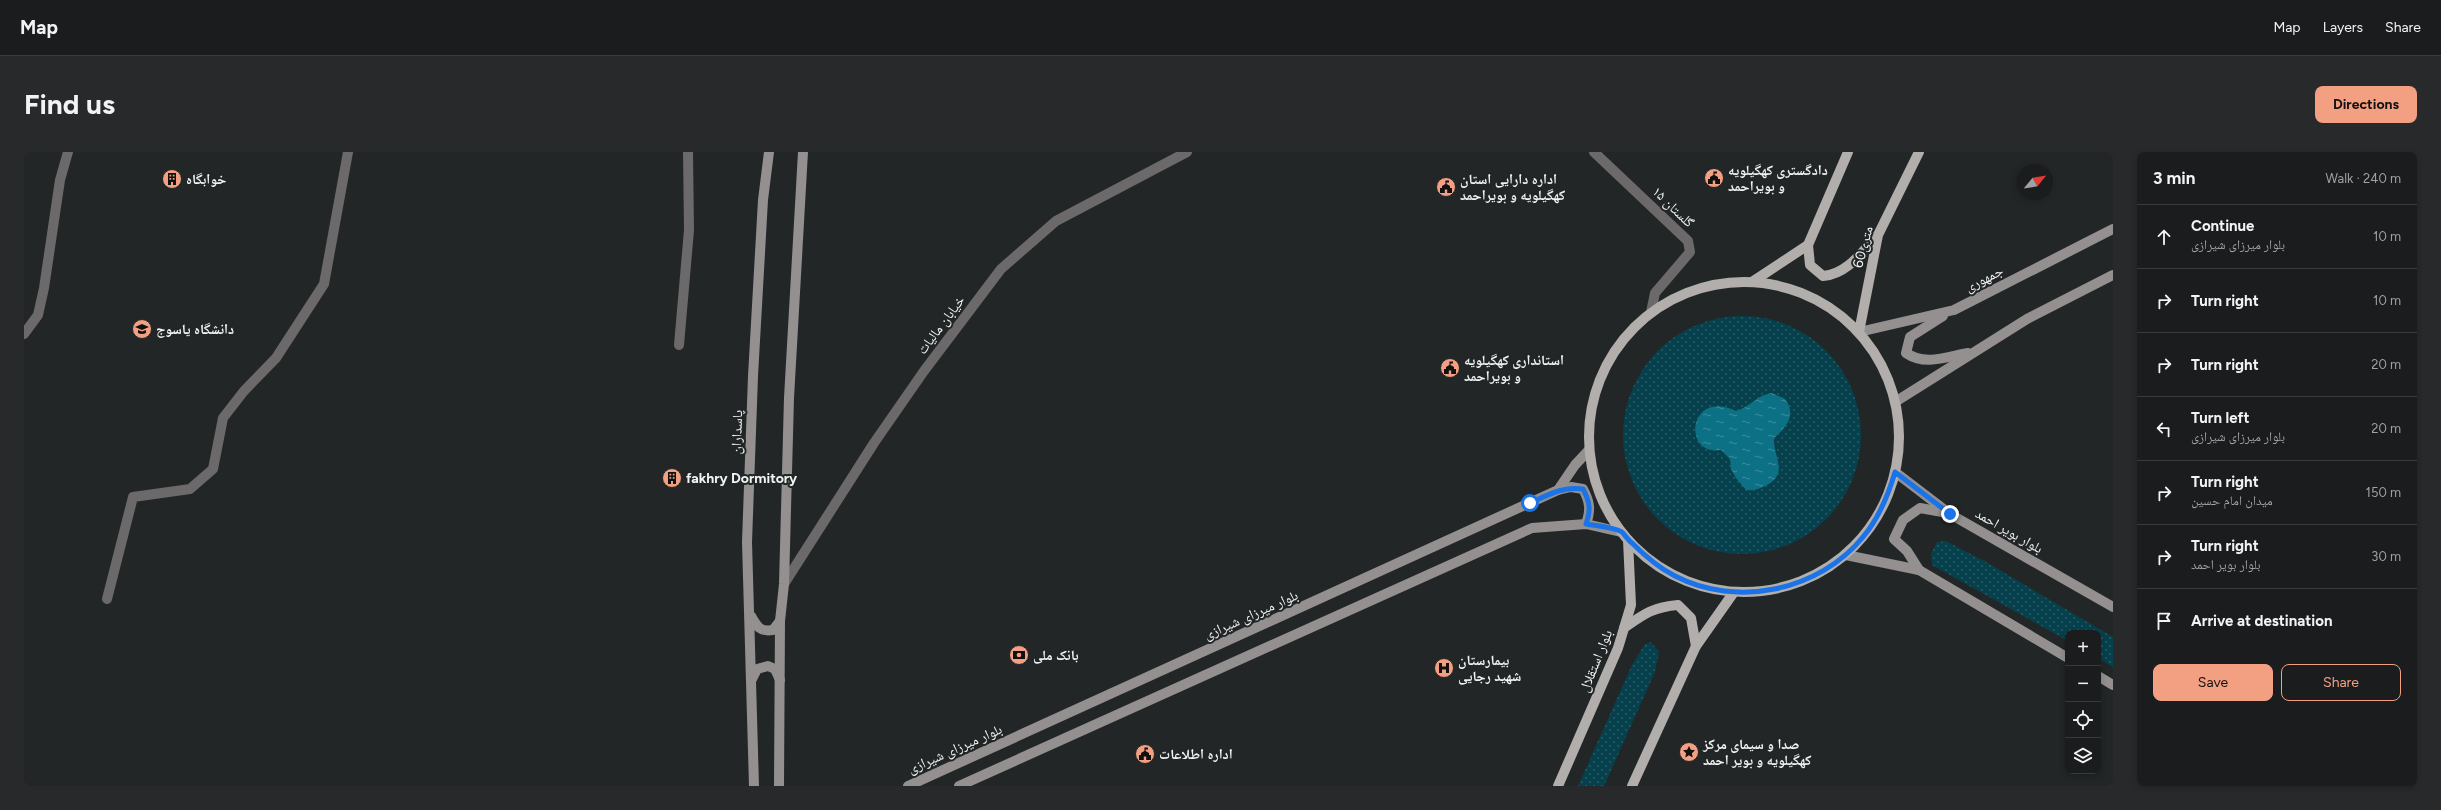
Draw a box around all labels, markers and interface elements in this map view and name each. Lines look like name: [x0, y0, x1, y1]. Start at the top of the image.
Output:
text: Map: [20, 16, 58, 39]
text: Map: [2273, 19, 2301, 36]
text: Layers: [2323, 19, 2363, 36]
text: Share: [2385, 19, 2421, 36]
button: Directions: [2315, 86, 2417, 123]
text: Find us: [24, 87, 115, 121]
place label: دادگستری کهگیلویه و بویراحمد: [1728, 162, 1828, 195]
north arrow: [2017, 164, 2053, 200]
public building icon: دادگستری کهگیلویه و بویراحمد: [1703, 167, 1725, 189]
building icon: خوابگاه: [161, 168, 183, 190]
text: 3 min: [2153, 168, 2195, 188]
place label: خوابگاه: [186, 171, 226, 188]
place label: اداره دارایی استان کهگیلویه و بویراحمد: [1460, 171, 1565, 204]
text: Walk · 240 m: [2326, 171, 2401, 186]
public building icon: اداره دارایی استان کهگیلویه و بویراحمد: [1435, 176, 1457, 198]
street label: گلستان ۱۵: [1649, 183, 1698, 231]
text: Continue: [2191, 217, 2254, 235]
street label: 60متری: [1849, 224, 1877, 270]
icon: ahead: [2153, 226, 2175, 248]
text: 10 m: [2373, 229, 2401, 244]
text: بلوار میرزای شیرازی: [2191, 237, 2285, 252]
street label: جمهوری: [1962, 262, 2006, 296]
icon: right: [2153, 290, 2175, 312]
street label: خیابان مالیات: [914, 292, 969, 358]
text: Turn right: [2191, 292, 2259, 310]
text: 10 m: [2373, 293, 2401, 308]
school or university icon: دانشگاه یاسوج: [131, 318, 153, 340]
place label: دانشگاه یاسوج: [156, 321, 234, 338]
place label: استانداری کهگیلویه و بویراحمد: [1464, 352, 1564, 385]
icon: right: [2153, 354, 2175, 376]
text: Turn right: [2191, 356, 2259, 374]
public building icon: استانداری کهگیلویه و بویراحمد: [1439, 357, 1461, 379]
text: 20 m: [2371, 357, 2401, 372]
street label: پاسداران: [728, 409, 746, 455]
text: Turn left: [2191, 409, 2249, 427]
icon: left: [2153, 418, 2175, 440]
text: 20 m: [2371, 421, 2401, 436]
text: بلوار میرزای شیرازی: [2191, 429, 2285, 444]
building icon: fakhry Dormitory: [661, 467, 683, 489]
place label: fakhry Dormitory: [686, 470, 798, 487]
text: Turn right: [2191, 473, 2259, 491]
icon: right: [2153, 482, 2175, 504]
text: 150 m: [2366, 485, 2401, 500]
text: میدان امام حسین: [2191, 493, 2273, 508]
route start: [1521, 494, 1539, 512]
route end: [1941, 505, 1959, 523]
street label: بلوار بویر احمد: [1972, 505, 2046, 557]
text: Turn right: [2191, 537, 2259, 555]
icon: right: [2153, 546, 2175, 568]
text: 30 m: [2371, 549, 2401, 564]
text: بلوار بویر احمد: [2191, 557, 2261, 572]
street label: بلوار میرزای شیرازی: [1201, 587, 1301, 643]
icon: arrive: [2153, 610, 2175, 632]
text: Arrive at destination: [2191, 612, 2332, 630]
street label: بلوار استقلال: [1576, 627, 1616, 695]
map controls: [2065, 630, 2101, 774]
button: +: [2065, 630, 2101, 666]
bank icon: بانک ملی: [1008, 644, 1030, 666]
place label: بانک ملی: [1033, 647, 1079, 664]
place label: بیمارستان شهید رجایی: [1458, 652, 1522, 685]
hospital icon: بیمارستان شهید رجایی: [1433, 657, 1455, 679]
button: Save: [2153, 664, 2273, 701]
button: Share: [2281, 664, 2401, 701]
button: −: [2065, 666, 2101, 702]
button: locate: [2065, 702, 2101, 738]
street label: بلوار میرزای شیرازی: [905, 721, 1005, 777]
place label: صدا و سیمای مرکز کهگیلویه و بویر احمد: [1702, 736, 1812, 769]
button: layers: [2065, 738, 2101, 774]
place icon: صدا و سیمای مرکز کهگیلویه و بویر احمد: [1678, 741, 1700, 763]
public building icon: اداره اطلاعات: [1134, 743, 1156, 765]
place label: اداره اطلاعات: [1159, 746, 1233, 763]

